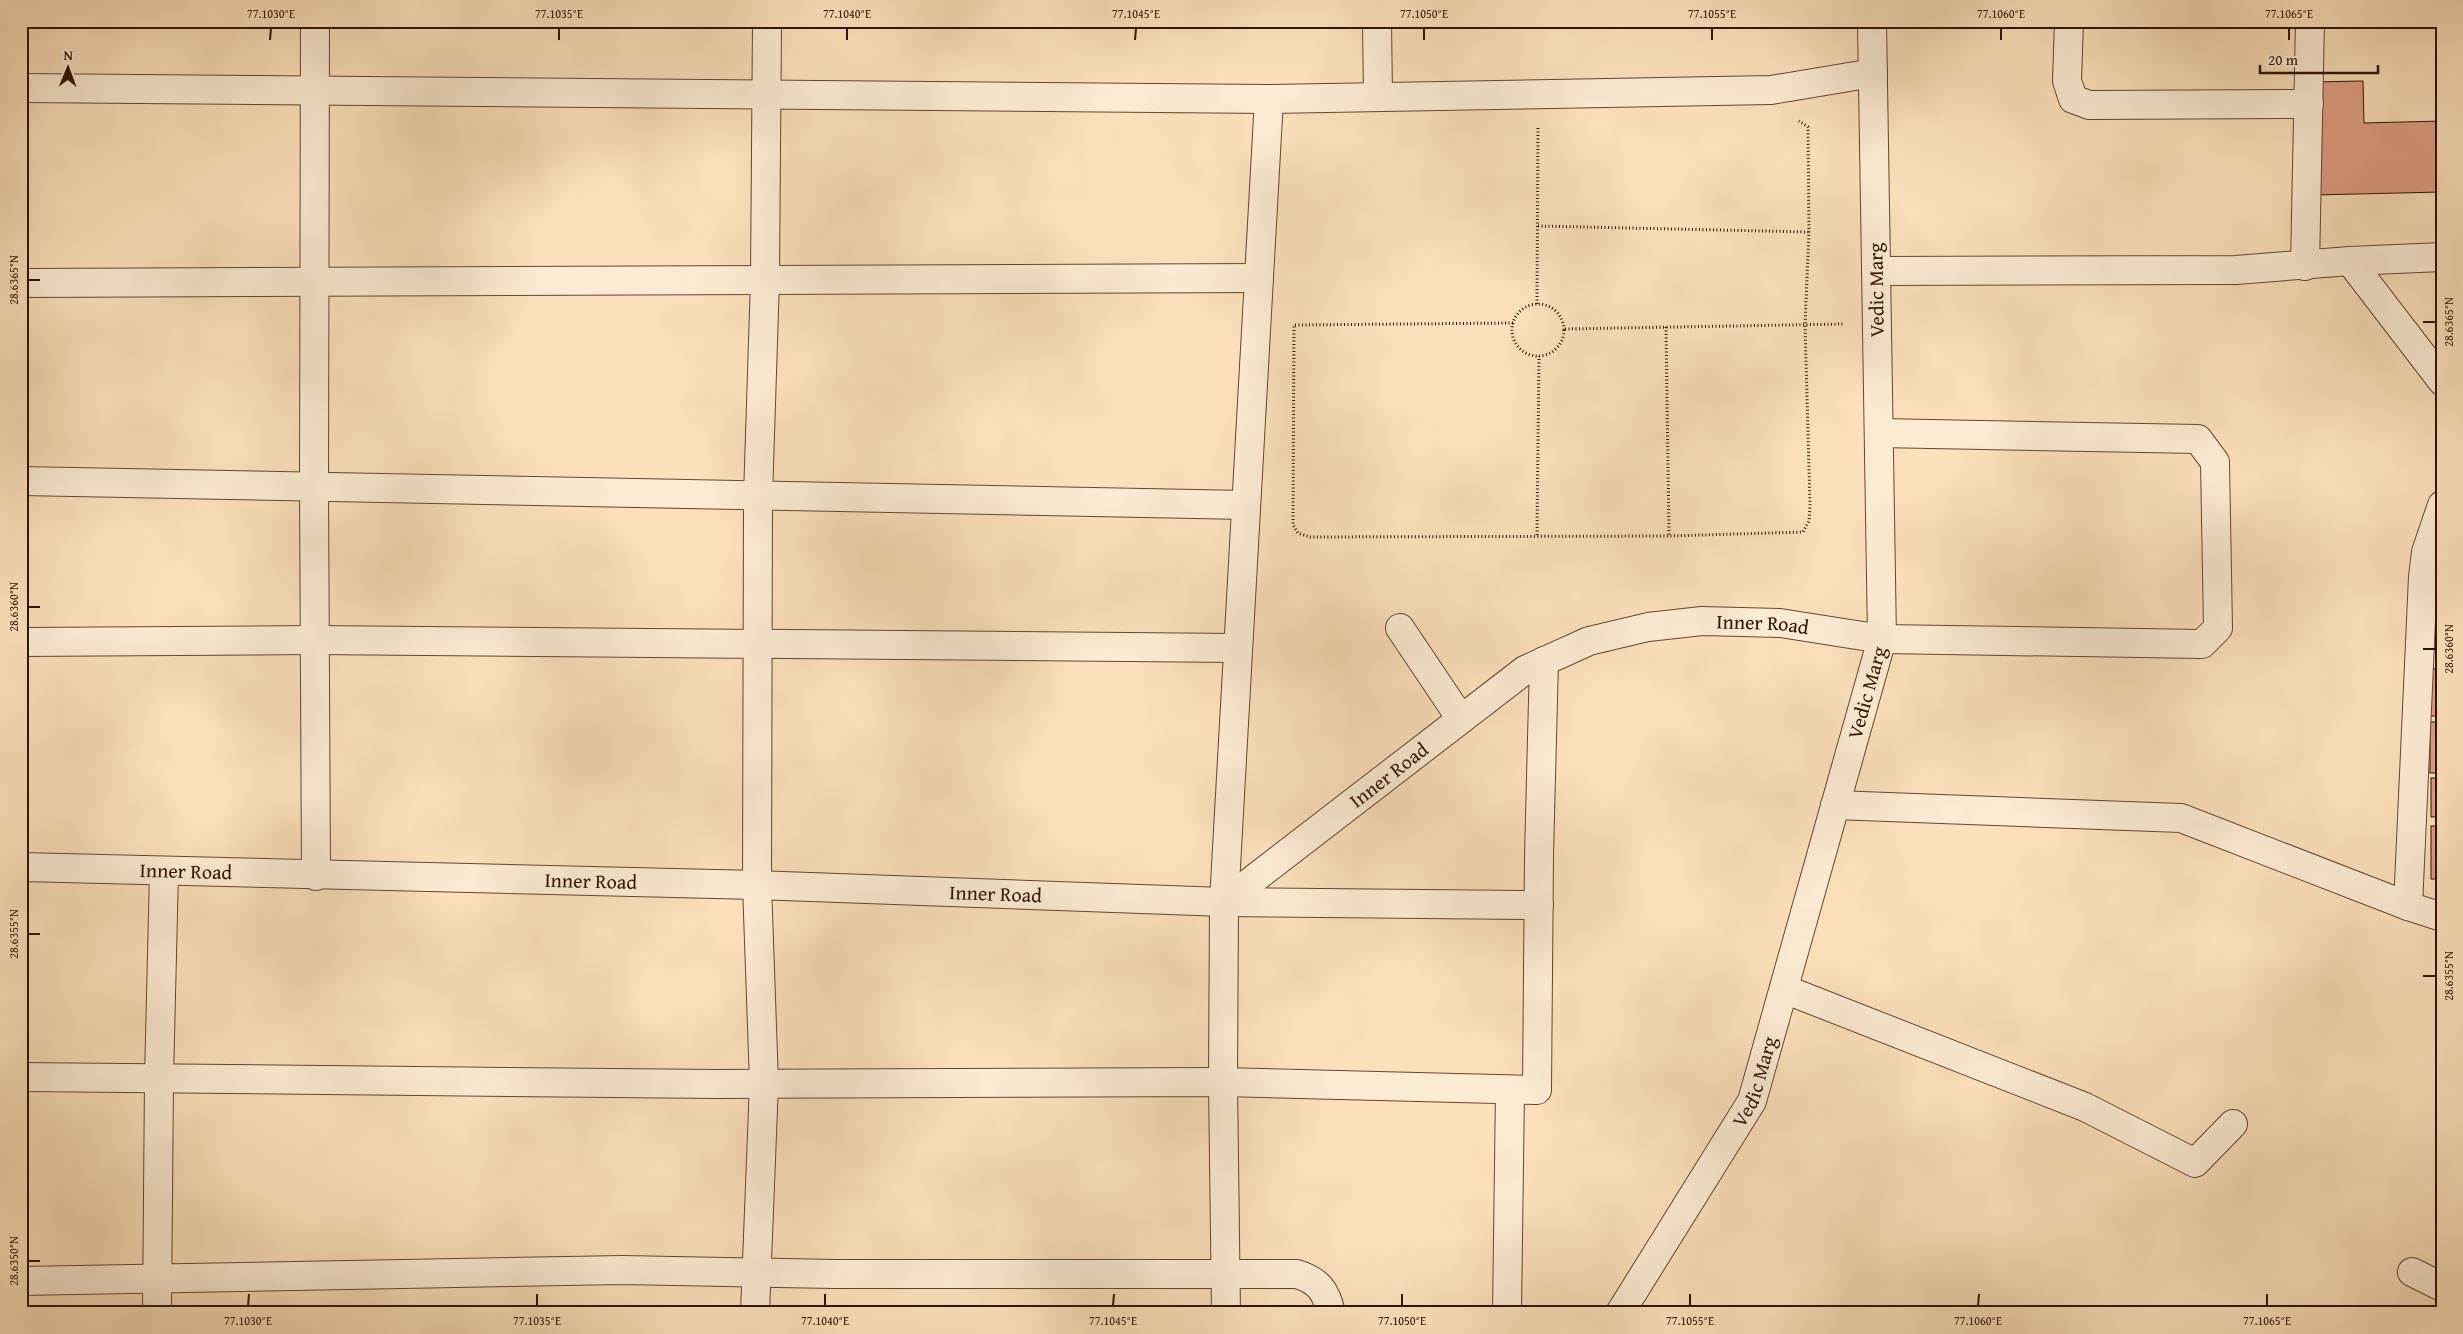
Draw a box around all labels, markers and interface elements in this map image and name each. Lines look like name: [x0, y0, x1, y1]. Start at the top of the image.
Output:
text: 77.1030°E: [247, 5, 295, 22]
text: 77.1035°E: [535, 5, 583, 22]
text: 77.1040°E: [823, 5, 871, 22]
text: 77.1045°E: [1112, 5, 1160, 22]
text: 77.1050°E: [1400, 5, 1448, 22]
text: 77.1055°E: [1688, 5, 1736, 22]
text: 77.1060°E: [1977, 5, 2025, 22]
text: 77.1065°E: [2265, 5, 2313, 22]
north arrow: [42, 42, 92, 92]
scale bar: [2260, 42, 2378, 74]
text: N: [63, 45, 74, 65]
text: 20 m: [2268, 49, 2299, 70]
street label: Vedic Marg: [1860, 242, 1891, 338]
text: 28.6365°N: [5, 255, 22, 305]
text: 28.6365°N: [2440, 297, 2457, 347]
text: 28.6360°N: [5, 582, 22, 632]
street label: Inner Road: [1716, 606, 1811, 641]
text: 28.6360°N: [2440, 624, 2457, 674]
street label: Vedic Marg: [1840, 643, 1893, 742]
street label: Inner Road: [1343, 735, 1434, 814]
street label: Inner Road: [139, 855, 233, 886]
street label: Inner Road: [544, 865, 638, 896]
street label: Inner Road: [949, 877, 1043, 909]
text: 28.6355°N: [5, 909, 22, 959]
text: 28.6355°N: [2440, 951, 2457, 1001]
street label: Vedic Marg: [1724, 1033, 1784, 1132]
text: 28.6350°N: [5, 1236, 22, 1286]
text: 77.1030°E: [224, 1312, 272, 1329]
text: 77.1035°E: [513, 1312, 561, 1329]
text: 77.1040°E: [801, 1312, 849, 1329]
text: 77.1045°E: [1089, 1312, 1137, 1329]
text: 77.1050°E: [1378, 1312, 1426, 1329]
text: 77.1055°E: [1666, 1312, 1714, 1329]
text: 77.1060°E: [1954, 1312, 2002, 1329]
text: 77.1065°E: [2243, 1312, 2291, 1329]

